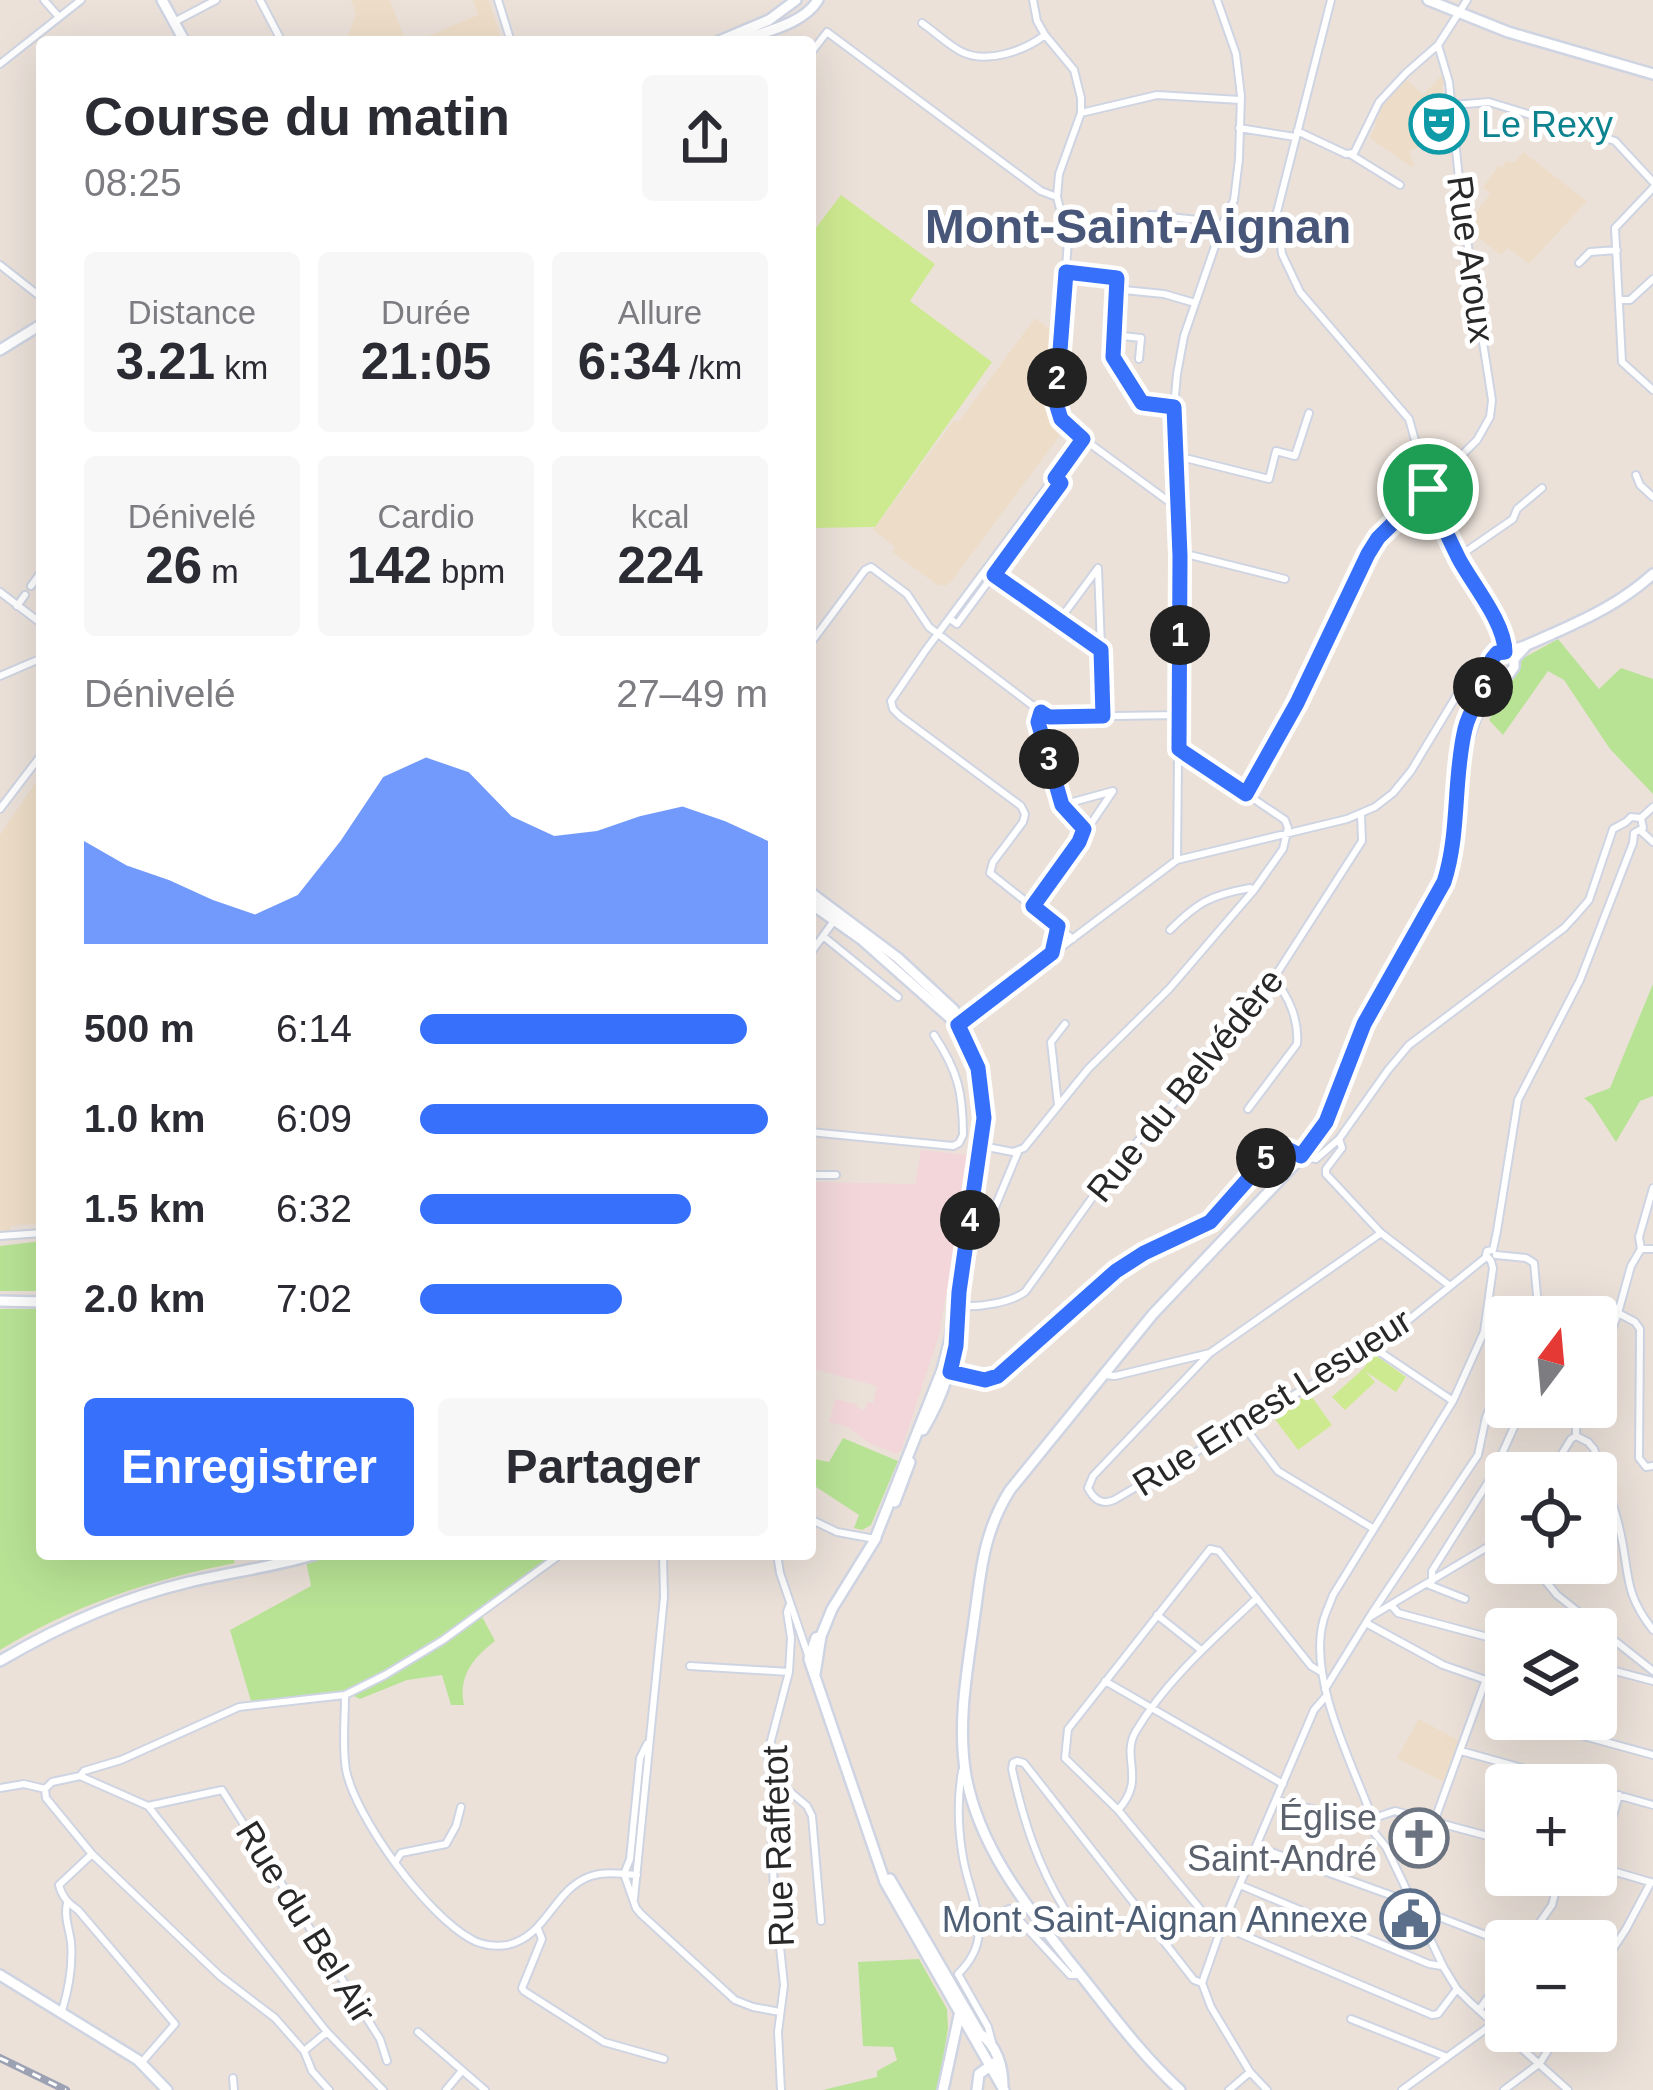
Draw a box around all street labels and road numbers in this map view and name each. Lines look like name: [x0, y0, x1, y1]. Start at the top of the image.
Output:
street label: Rue Aroux: [1439, 173, 1503, 345]
street label: Rue du Belvédère: [1078, 960, 1292, 1210]
street label: Rue Ernest Lesueur: [1125, 1300, 1419, 1504]
street label: Rue Raffetot: [754, 1745, 802, 1947]
street label: Rue du Bel Air: [228, 1814, 384, 2030]

